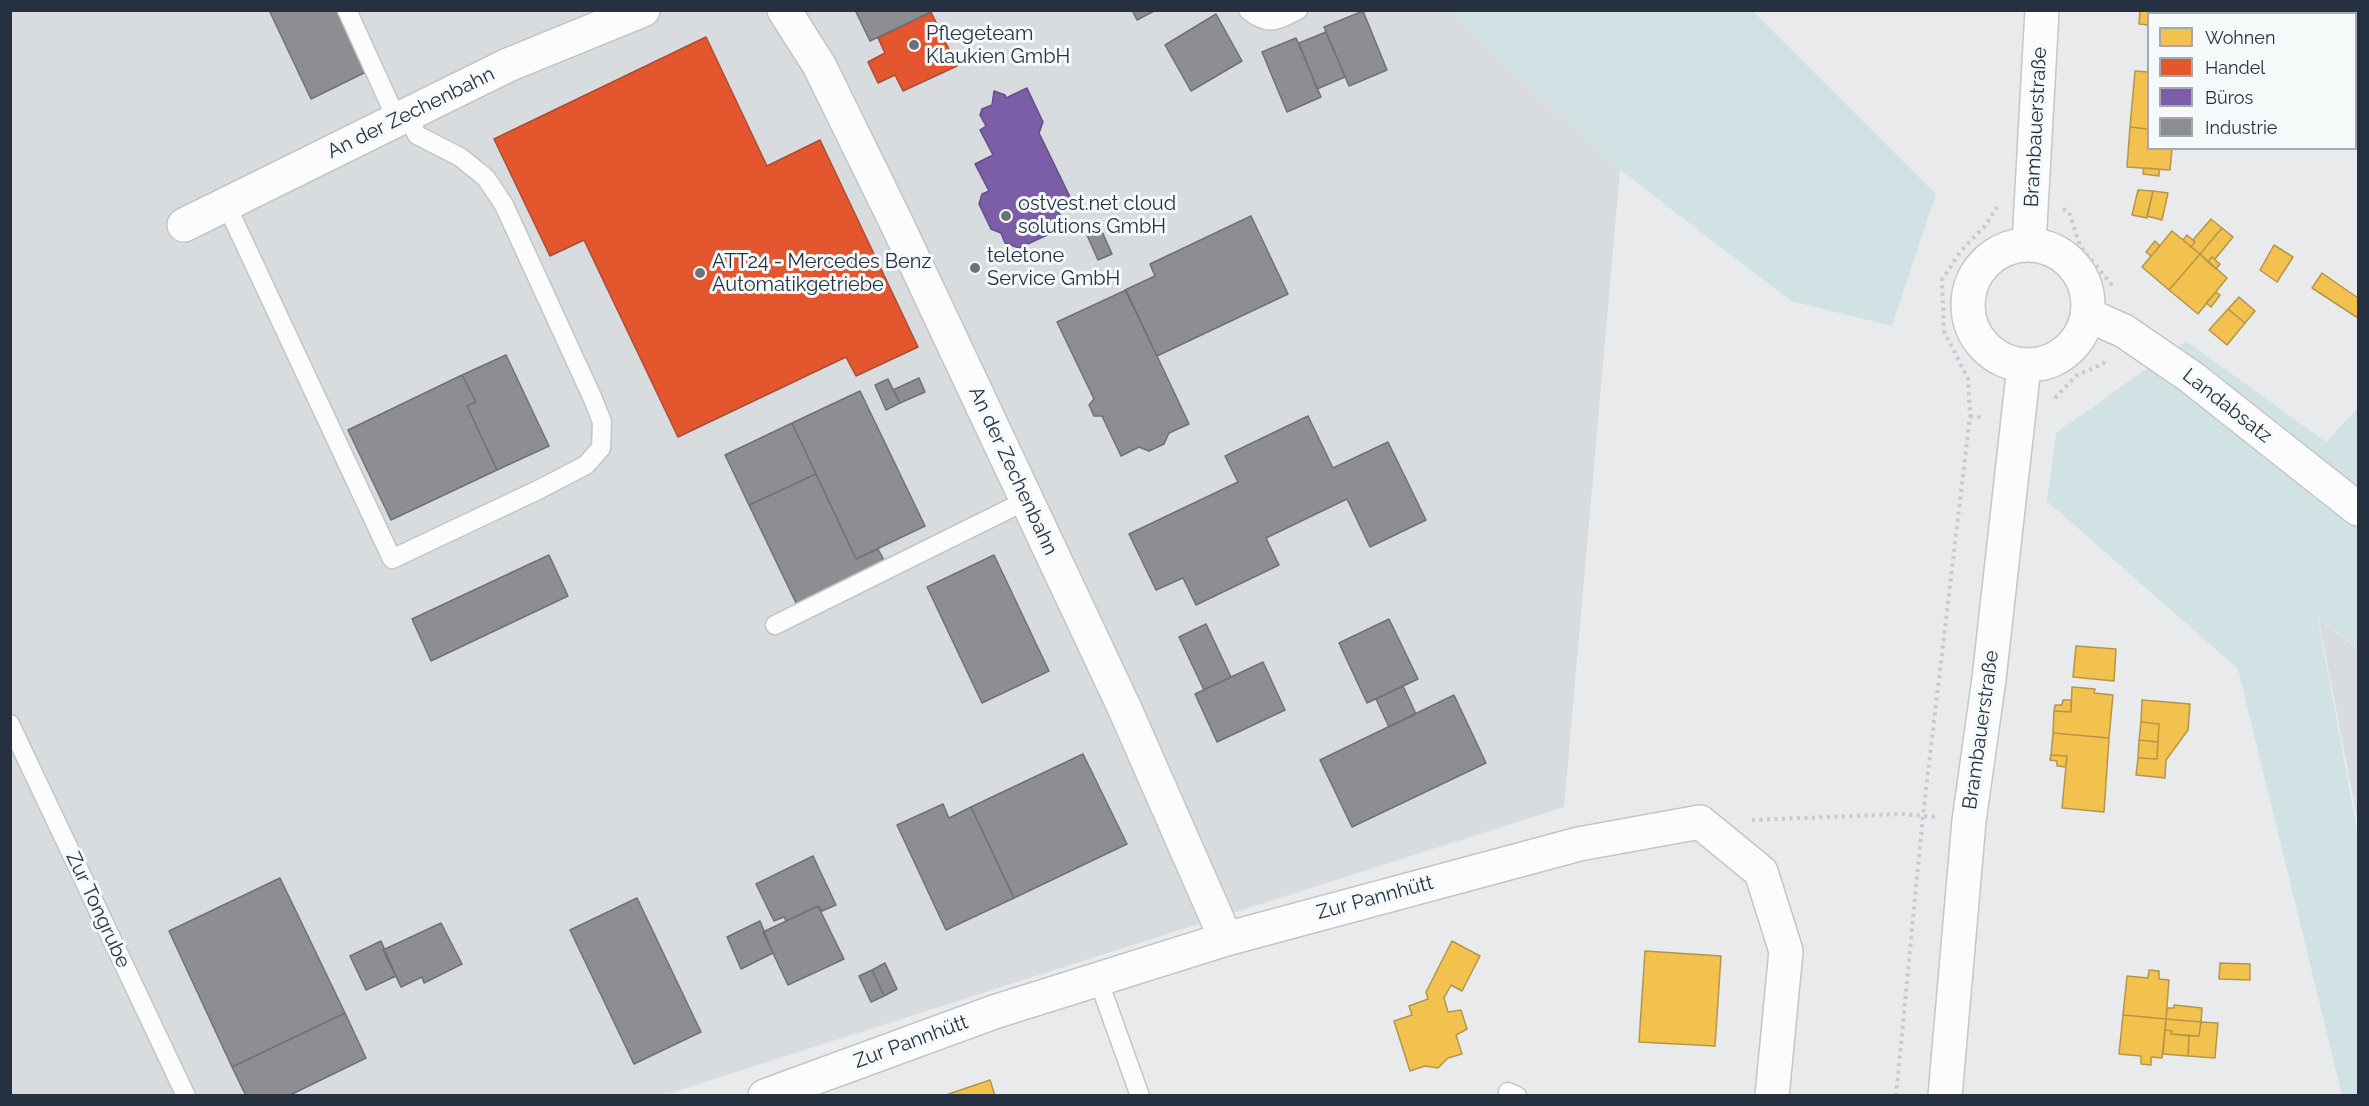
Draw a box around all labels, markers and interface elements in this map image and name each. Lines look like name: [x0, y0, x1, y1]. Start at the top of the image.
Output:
legend: [2147, 12, 2357, 150]
place label: Pflegeteam Klaukien GmbH: [926, 22, 1070, 69]
text: Wohnen: [2205, 27, 2275, 48]
marker: Pflegeteam Klaukien GmbH: [907, 38, 921, 52]
street label: Brambauerstraße: [2020, 46, 2052, 208]
text: Handel: [2205, 57, 2265, 78]
street label: An der Zechenbahn: [323, 62, 499, 164]
text: Büros: [2205, 87, 2253, 108]
text: Industrie: [2205, 117, 2277, 138]
place label: ostvest.net cloud solutions GmbH: [1018, 192, 1176, 239]
marker: ostvest.net cloud solutions GmbH: [999, 209, 1013, 223]
place label: teletone Service GmbH: [987, 244, 1120, 291]
place label: ATT24 - Mercedes Benz Automatikgetriebe: [712, 250, 931, 297]
marker: teletone Service GmbH: [968, 261, 982, 275]
marker: ATT24 - Mercedes Benz Automatikgetriebe: [693, 266, 707, 280]
street label: Landabsatz: [2177, 364, 2277, 448]
street label: An der Zechenbahn: [963, 383, 1063, 559]
street label: Brambauerstraße: [1958, 649, 2004, 811]
street label: Zur Tongrube: [61, 848, 135, 972]
street label: Zur Pannhütt: [1314, 871, 1436, 925]
street label: Zur Pannhütt: [851, 1010, 971, 1074]

